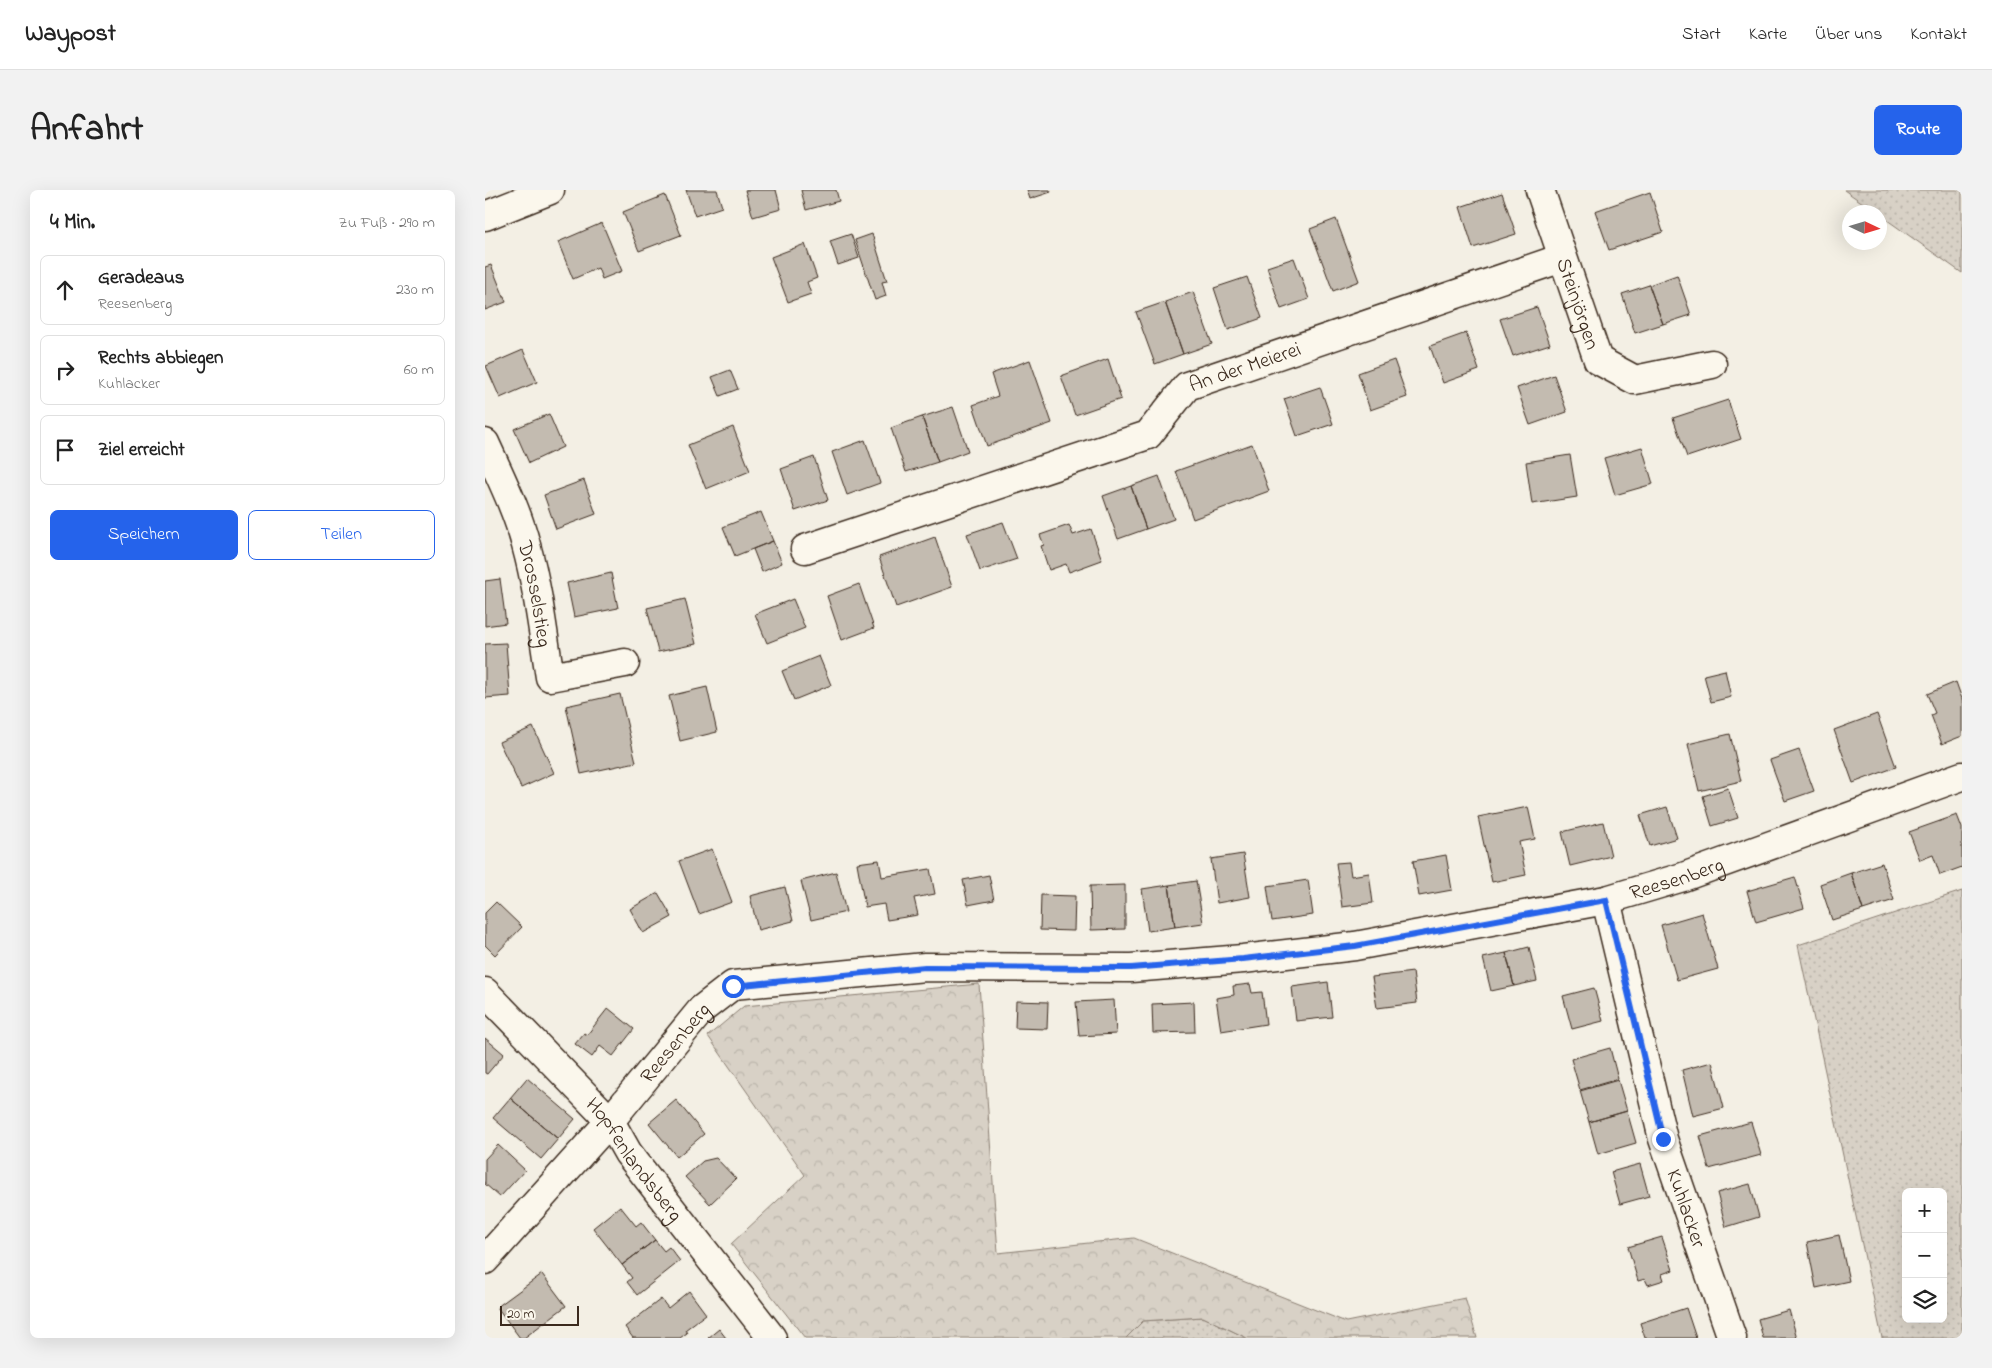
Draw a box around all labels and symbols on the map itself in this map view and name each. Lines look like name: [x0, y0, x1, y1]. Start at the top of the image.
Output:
north arrow: [1842, 205, 1887, 250]
street label: Steinjörgen: [1547, 254, 1606, 354]
street label: An der Meierei: [1185, 335, 1305, 401]
street label: Drosselstieg: [508, 537, 558, 650]
street label: Reesenberg: [1626, 850, 1729, 909]
route start: [722, 975, 745, 998]
street label: Reesenberg: [634, 995, 718, 1091]
street label: Hopfenlandsberg: [578, 1091, 689, 1230]
route end: [1652, 1128, 1675, 1151]
street label: Kuhlacker: [1658, 1166, 1713, 1253]
scale bar: [500, 1303, 579, 1326]

